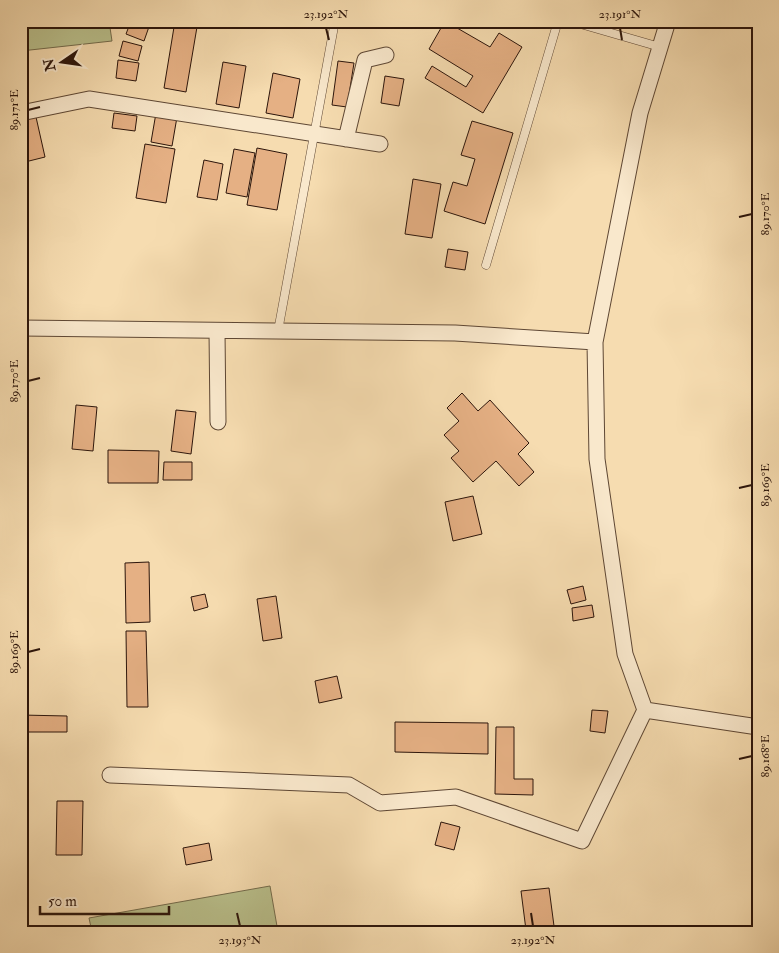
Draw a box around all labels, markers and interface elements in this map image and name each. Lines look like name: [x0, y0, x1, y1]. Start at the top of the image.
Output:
text: 23.192°N: [304, 7, 348, 22]
text: 23.191°N: [599, 7, 642, 22]
north arrow: [38, 38, 88, 88]
text: N: [40, 56, 60, 74]
text: 89.171°E: [7, 89, 22, 131]
text: 89.170°E: [758, 192, 773, 235]
text: 89.170°E: [7, 359, 22, 402]
text: 89.169°E: [758, 463, 773, 507]
text: 89.169°E: [7, 630, 22, 674]
text: 89.168°E: [758, 734, 773, 777]
scale bar: [40, 883, 169, 915]
text: 50 m: [48, 892, 77, 911]
text: 23.193°N: [219, 933, 262, 948]
text: 23.192°N: [511, 933, 555, 948]

